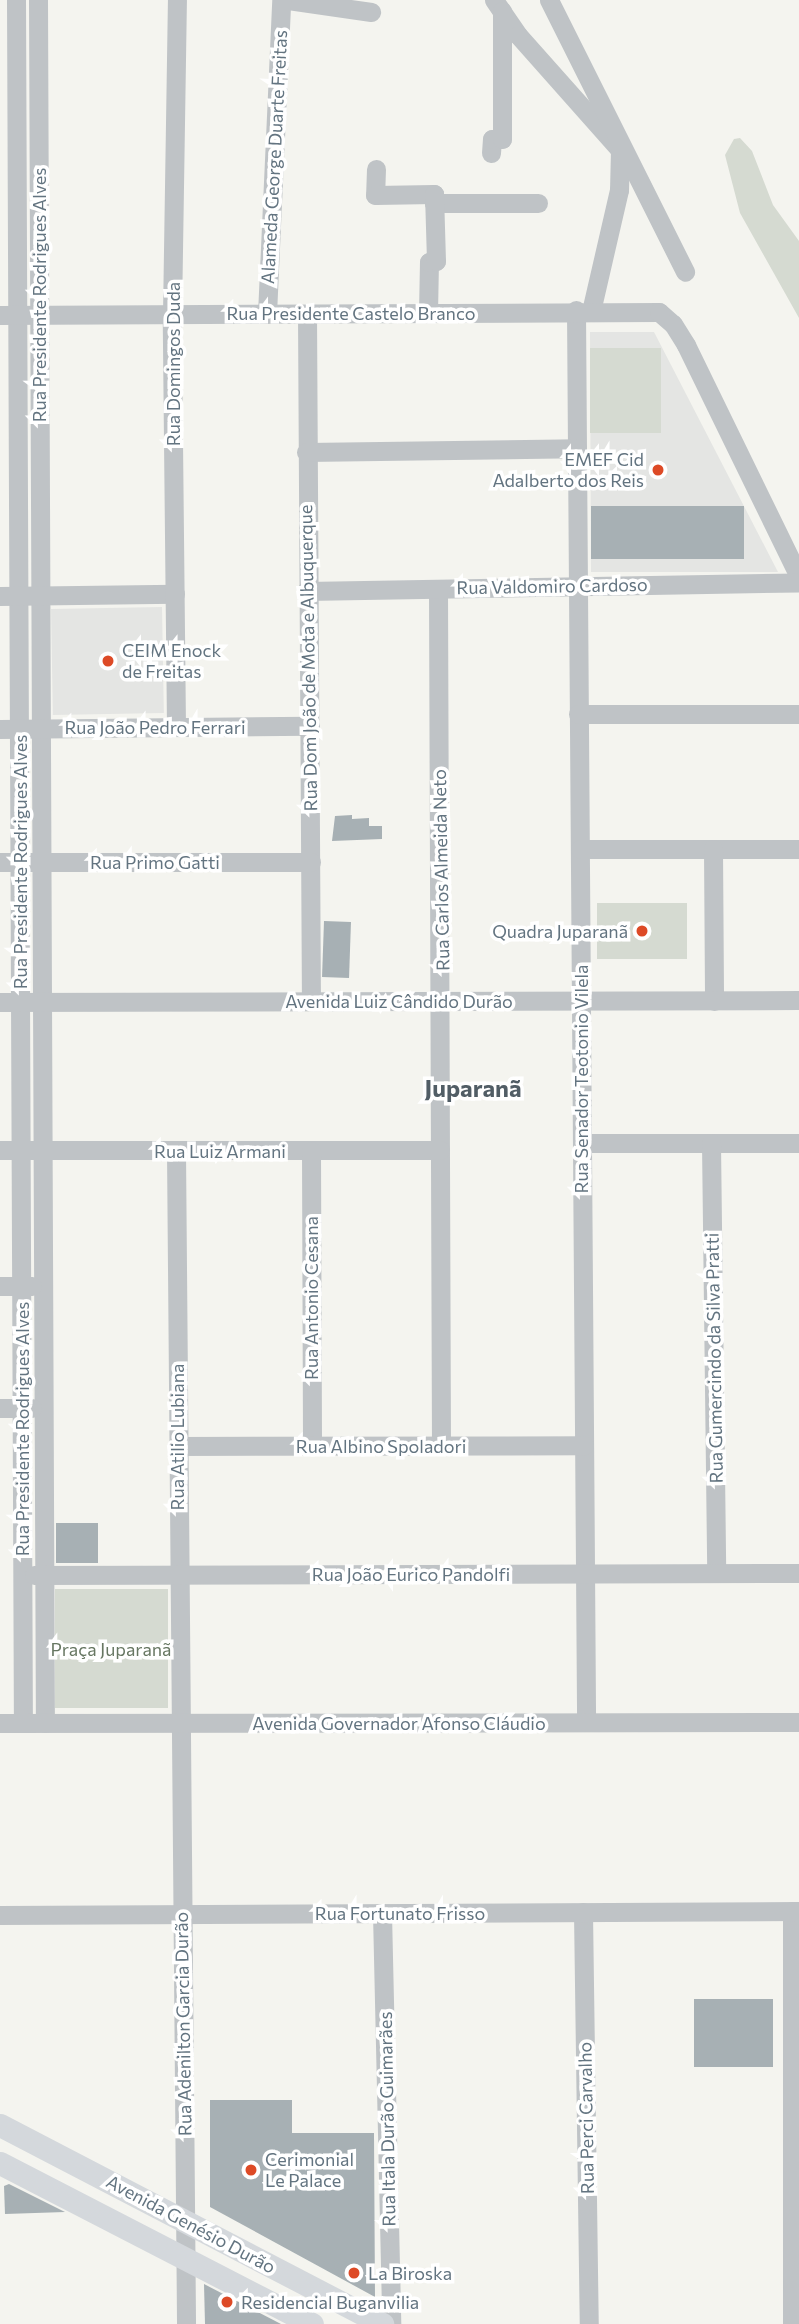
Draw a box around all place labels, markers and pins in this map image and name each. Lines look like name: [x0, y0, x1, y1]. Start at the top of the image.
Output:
place label: EMEF Cid Adalberto dos Reis: [492, 449, 644, 491]
marker: EMEF Cid Adalberto dos Reis: [650, 462, 666, 478]
place label: CEIM Enock de Freitas: [122, 640, 221, 682]
marker: CEIM Enock de Freitas: [100, 653, 116, 669]
place label: Quadra Juparanã: [492, 920, 628, 942]
marker: Quadra Juparanã: [634, 923, 650, 939]
place label: Cerimonial Le Palace: [265, 2149, 354, 2192]
marker: Cerimonial Le Palace: [243, 2162, 259, 2178]
place label: La Biroska: [368, 2262, 452, 2284]
marker: La Biroska: [346, 2265, 362, 2281]
place label: Residencial Buganvilia: [241, 2291, 419, 2313]
marker: Residencial Buganvilia: [219, 2294, 235, 2310]

